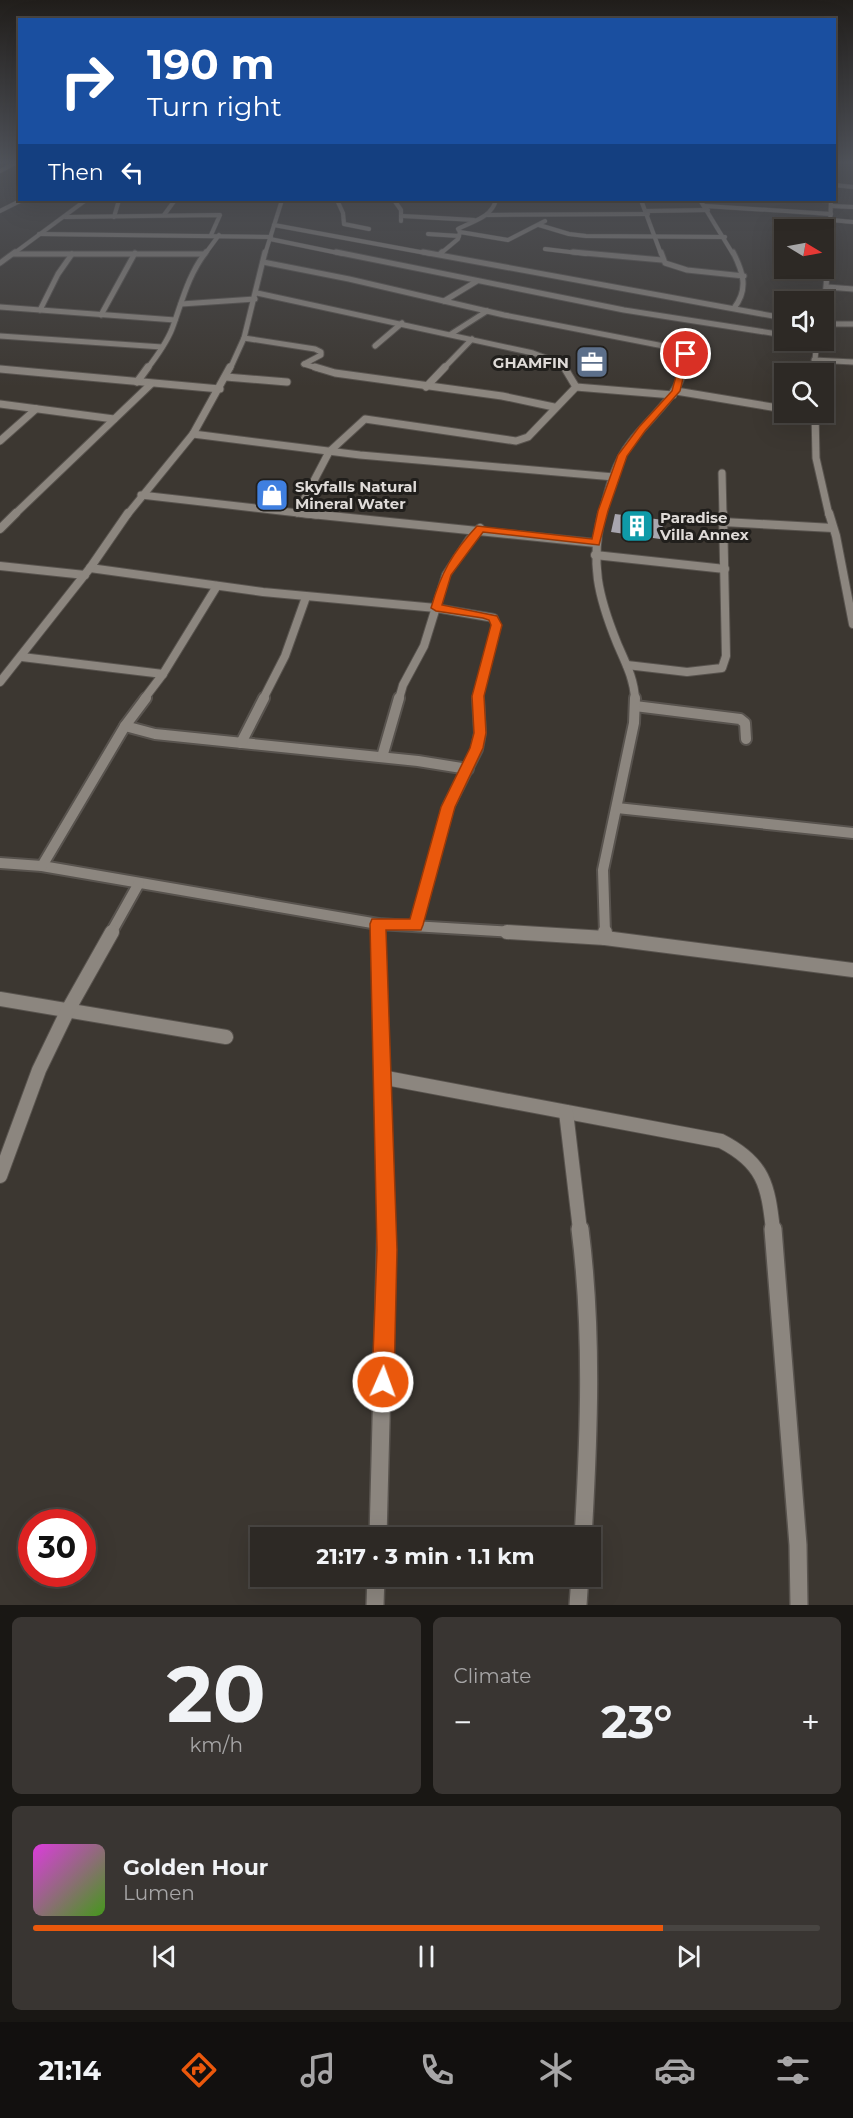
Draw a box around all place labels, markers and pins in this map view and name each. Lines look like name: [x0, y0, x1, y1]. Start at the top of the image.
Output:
pin: [660, 328, 711, 379]
office icon: GHAMFIN: [574, 344, 610, 380]
place label: GHAMFIN: [493, 353, 569, 372]
shop icon: Skyfalls Natural Mineral Water: [254, 477, 290, 513]
place label: Skyfalls Natural Mineral Water: [295, 477, 417, 513]
building icon: Paradise Villa Annex: [619, 508, 655, 544]
place label: Paradise Villa Annex: [659, 508, 749, 544]

